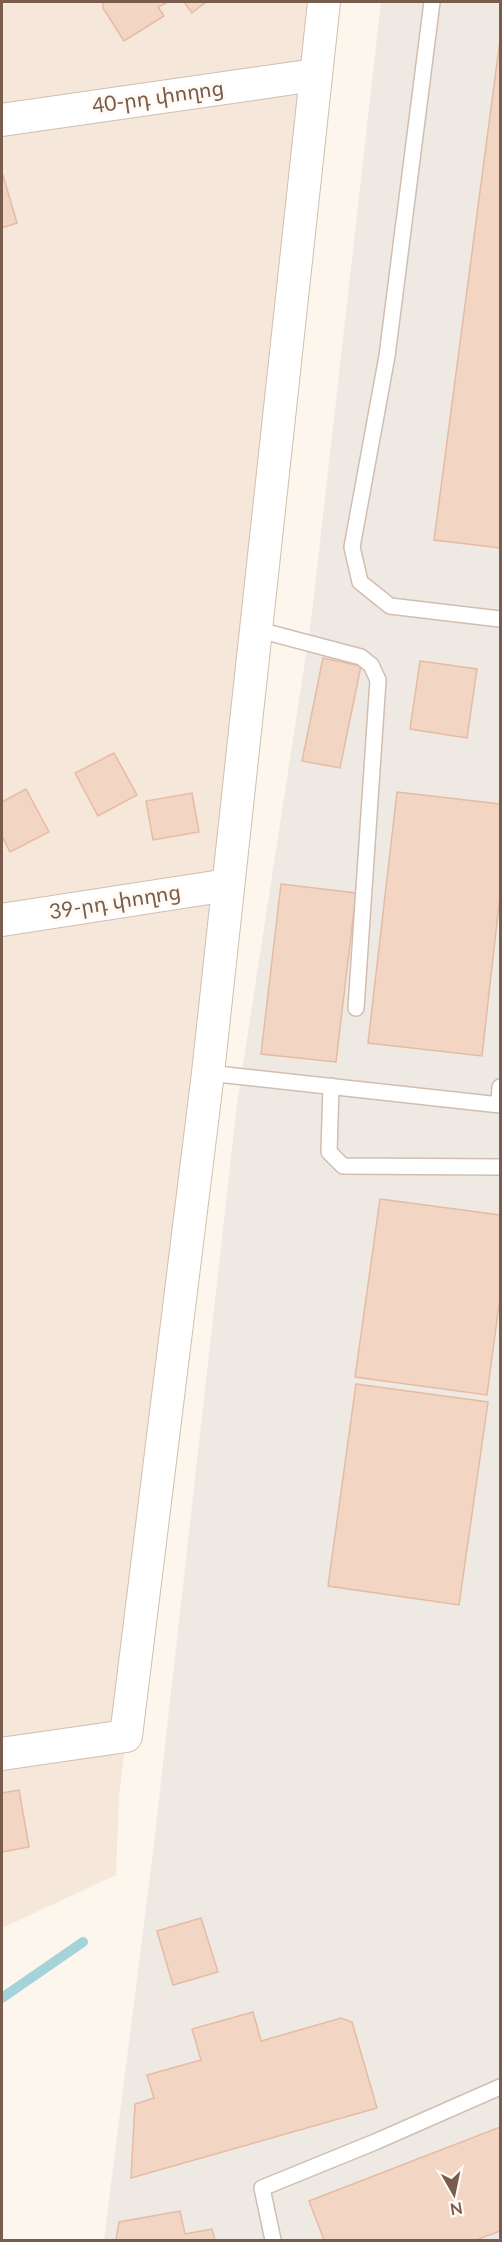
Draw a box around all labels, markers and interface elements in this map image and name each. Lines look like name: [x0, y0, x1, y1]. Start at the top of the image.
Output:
street label: 40-րդ փողոց: [90, 74, 225, 118]
street label: 39-րդ փողոց: [47, 878, 182, 924]
north arrow: [424, 2164, 484, 2224]
text: N: [449, 2199, 464, 2220]

